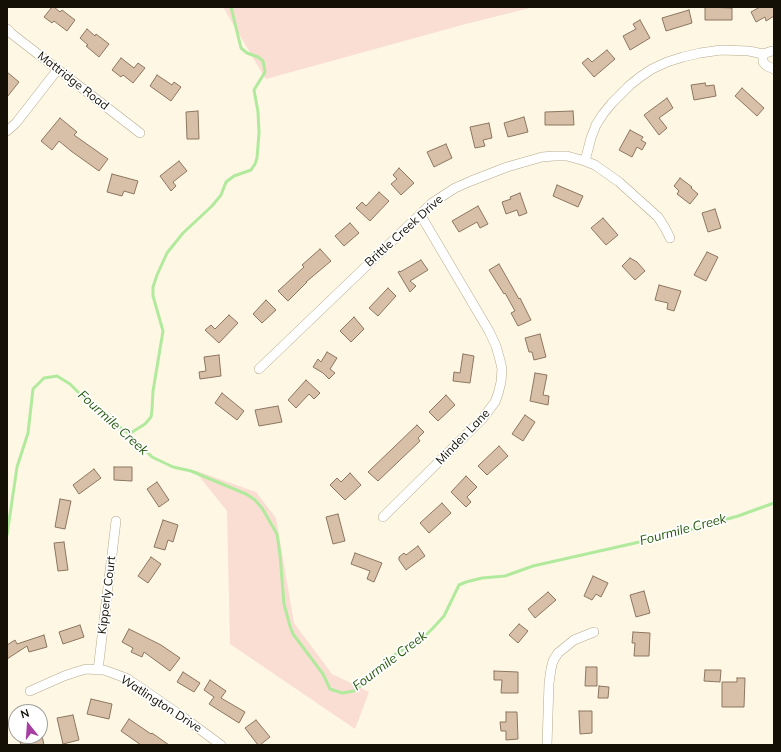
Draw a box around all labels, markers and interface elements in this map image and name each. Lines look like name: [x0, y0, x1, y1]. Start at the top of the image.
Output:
street label: Mattridge Road: [34, 49, 112, 113]
street label: Brittle Creek Drive: [362, 192, 446, 270]
water label: Fourmile Creek: [75, 387, 151, 459]
street label: Minden Lane: [433, 406, 493, 468]
water label: Fourmile Creek: [638, 511, 728, 549]
street label: Kipperly Court: [95, 555, 119, 635]
water label: Fourmile Creek: [350, 628, 430, 694]
street label: Watlington Drive: [118, 672, 204, 736]
north arrow: [8, 704, 48, 744]
text: N: [19, 706, 31, 721]

